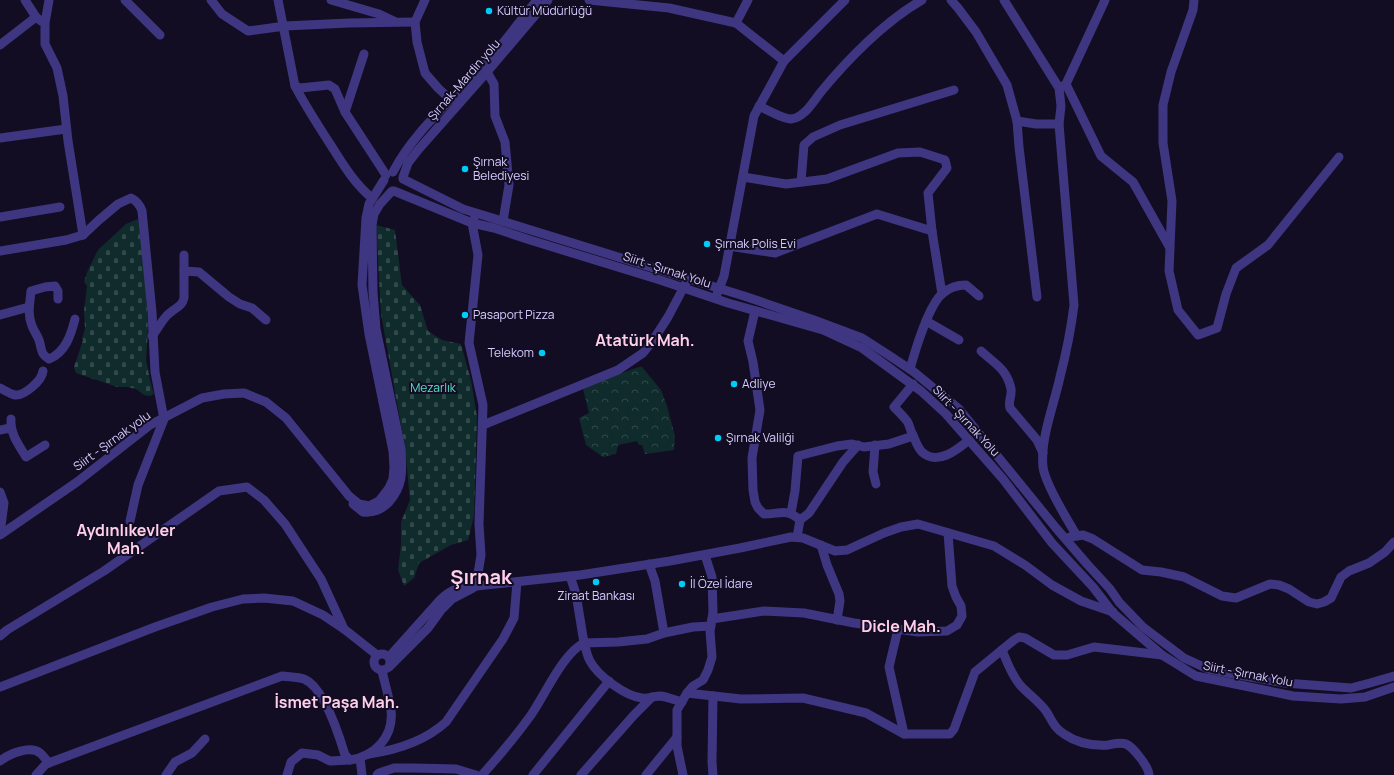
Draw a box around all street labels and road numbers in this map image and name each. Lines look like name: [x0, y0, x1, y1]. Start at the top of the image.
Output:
street label: Şırnak-Mardin yolu: [424, 35, 504, 124]
street label: Siirt - Şırnak Yolu: [621, 247, 713, 292]
street label: Siirt - Şırnak Yolu: [929, 381, 1004, 460]
street label: Siirt - Şırnak yolu: [70, 407, 154, 474]
street label: Siirt - Şırnak Yolu: [1202, 656, 1295, 691]

